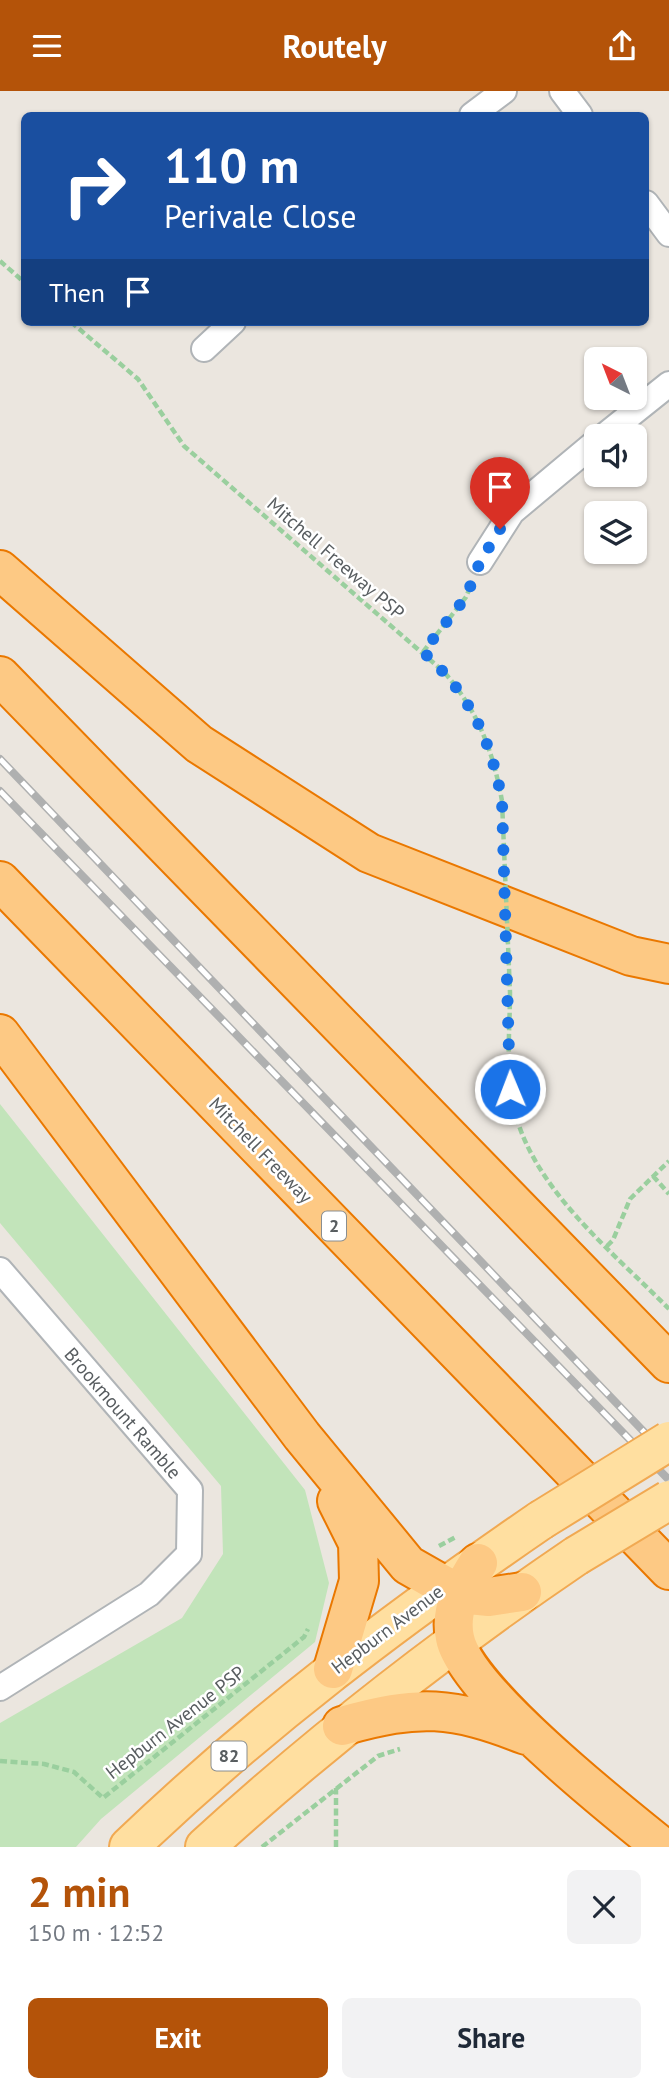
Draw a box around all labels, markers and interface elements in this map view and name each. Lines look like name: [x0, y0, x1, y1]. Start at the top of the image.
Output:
text: Routely: [282, 25, 387, 67]
icon: menu: [28, 27, 66, 65]
icon: share: [603, 27, 641, 65]
text: 110 m: [164, 133, 299, 197]
icon: right: [49, 140, 140, 231]
text: Perivale Close: [164, 195, 356, 237]
icon: arrive: [119, 273, 157, 311]
text: Then: [49, 276, 105, 309]
north arrow: [584, 347, 648, 409]
map controls: [584, 347, 647, 564]
button: sound: [584, 424, 647, 487]
pin: [470, 457, 530, 529]
icon: arrive: [481, 468, 519, 506]
street label: Mitchell Freeway PSP: [262, 492, 410, 624]
button: layers: [584, 501, 647, 564]
position arrow: [473, 1052, 547, 1126]
street label: Mitchell Freeway: [204, 1092, 318, 1208]
road number: 2: [322, 1211, 346, 1241]
street label: Brookmount Ramble: [59, 1342, 187, 1484]
street label: Hepburn Avenue: [326, 1579, 448, 1679]
street label: Hepburn Avenue PSP: [101, 1660, 249, 1784]
road number: 82: [212, 1741, 246, 1771]
text: 2 min: [28, 1864, 130, 1919]
button: close: [567, 1870, 641, 1944]
text: 150 m · 12:52: [28, 1918, 164, 1947]
button: Exit: [28, 1998, 328, 2078]
button: Share: [342, 1998, 641, 2078]

